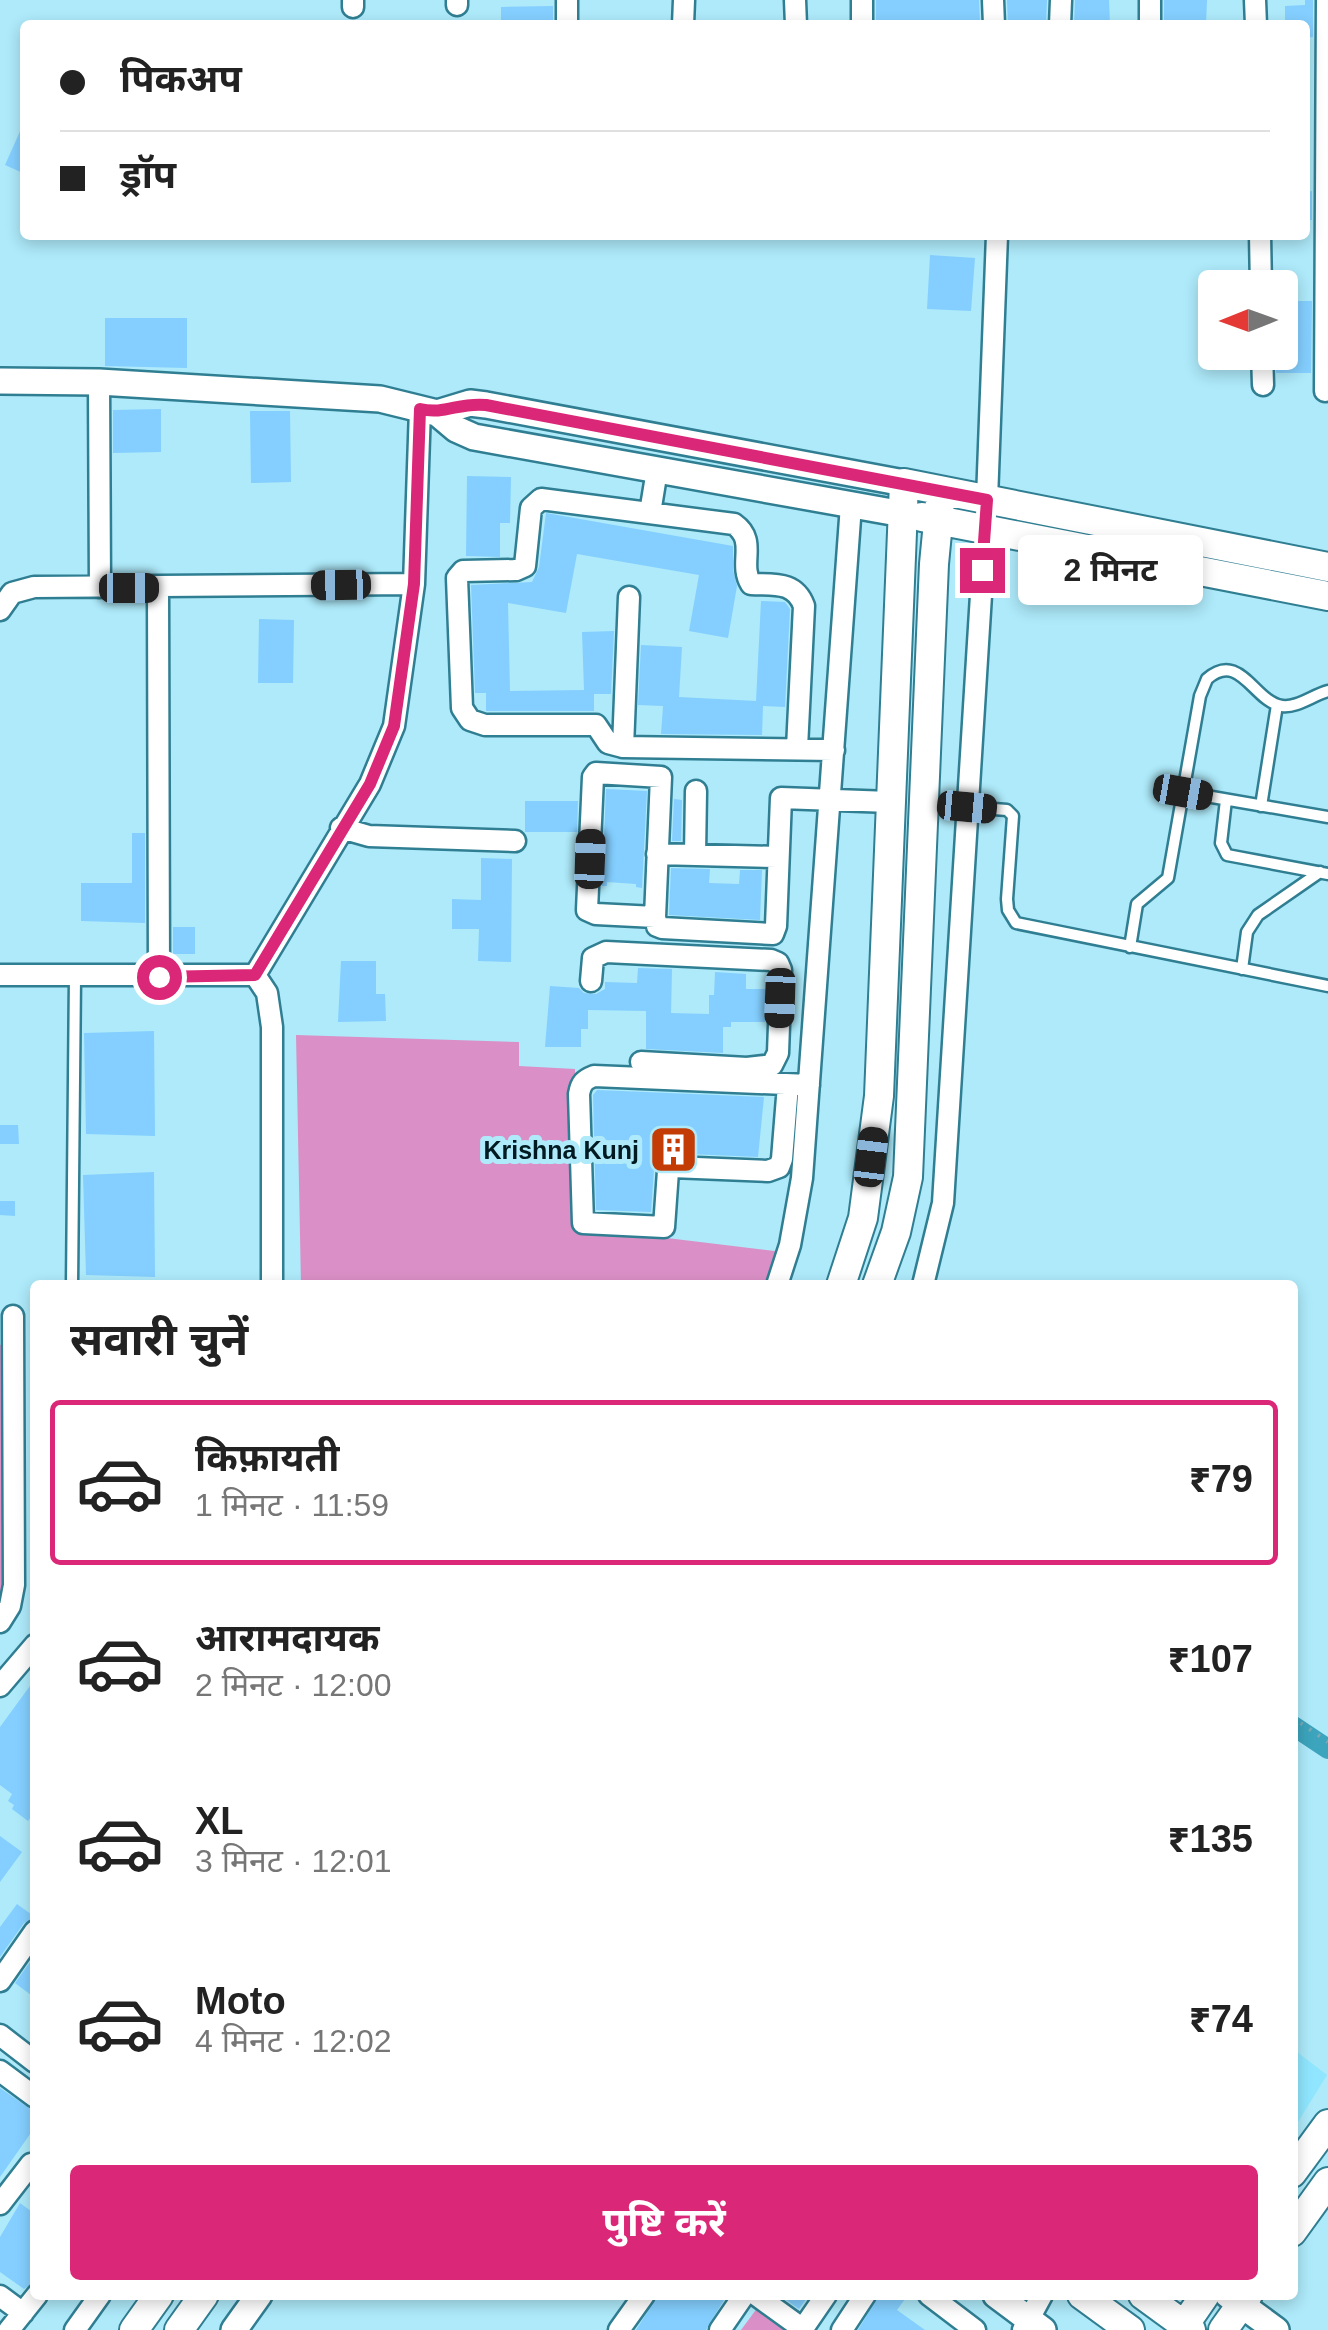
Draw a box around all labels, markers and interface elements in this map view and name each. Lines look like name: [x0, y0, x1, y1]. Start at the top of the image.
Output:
text: पिकअप: [120, 58, 242, 100]
text: ड्रॉप: [120, 154, 176, 196]
north arrow: [1198, 270, 1298, 370]
map controls: [1198, 270, 1298, 370]
callout: 2 मिनट: [1017, 535, 1202, 605]
route end: [960, 548, 1005, 593]
text: 2 मिनट: [1064, 552, 1157, 588]
car: [311, 569, 371, 601]
car: [99, 573, 159, 603]
car: [1151, 772, 1215, 812]
car: [936, 789, 998, 825]
car: [574, 828, 606, 890]
route start: [137, 955, 182, 1000]
car: [764, 967, 796, 1029]
building icon: Krishna Kunj: [648, 1124, 700, 1176]
car: [852, 1125, 890, 1189]
place label: Krishna Kunj: [483, 1136, 639, 1164]
text: सवारी चुनें: [70, 1314, 248, 1365]
text: किफ़ायती: [195, 1437, 339, 1479]
icon: car: [75, 1438, 165, 1528]
text: ₹79: [1189, 1458, 1253, 1500]
text: 1 मिनट · 11:59: [195, 1487, 389, 1523]
text: आरामदायक: [195, 1617, 379, 1659]
icon: car: [75, 1618, 165, 1708]
text: ₹107: [1168, 1638, 1253, 1680]
text: 2 मिनट · 12:00: [195, 1667, 392, 1703]
icon: car: [75, 1798, 165, 1888]
text: XL: [195, 1800, 244, 1842]
text: ₹135: [1168, 1818, 1253, 1860]
text: 3 मिनट · 12:01: [195, 1843, 392, 1879]
icon: car: [75, 1978, 165, 2068]
text: Moto: [195, 1980, 286, 2022]
text: ₹74: [1189, 1998, 1253, 2040]
text: 4 मिनट · 12:02: [195, 2023, 392, 2059]
button: पुष्टि करें: [70, 2165, 1258, 2280]

